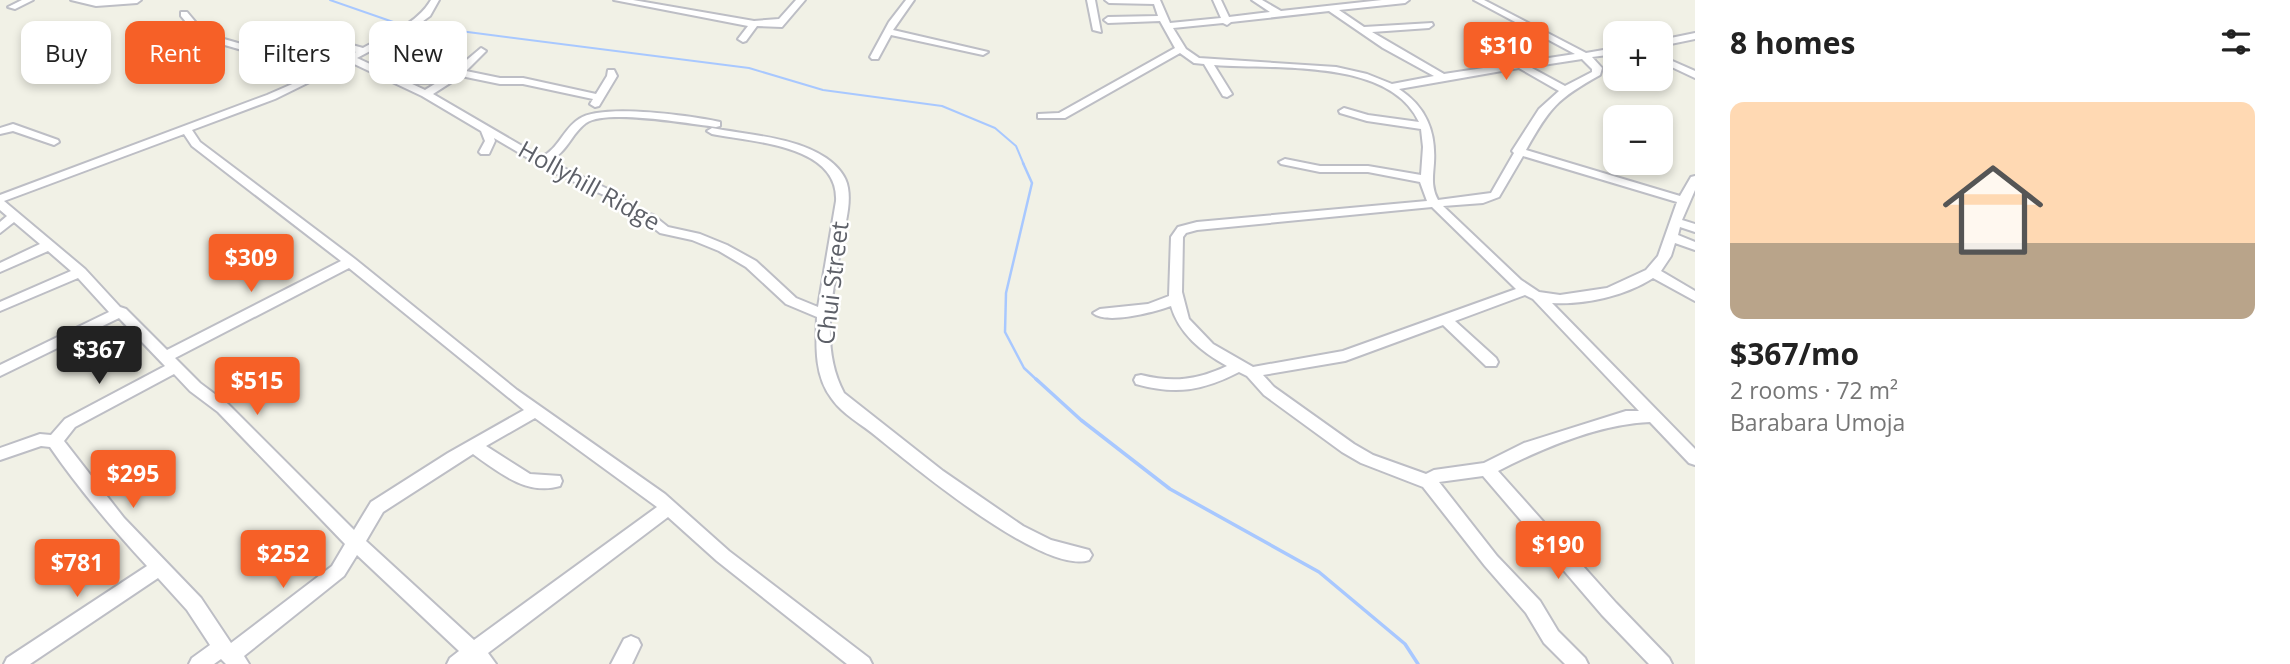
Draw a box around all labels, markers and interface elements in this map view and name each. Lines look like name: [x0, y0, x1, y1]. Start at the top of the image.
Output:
chip: Buy: [21, 21, 111, 84]
chip: Rent: [125, 21, 225, 84]
chip: Filters: [239, 21, 355, 84]
chip: New: [369, 21, 467, 84]
map controls: [1603, 21, 1673, 175]
button: +: [1603, 21, 1673, 91]
pin: $310: [1465, 22, 1547, 82]
text: 8 homes: [1730, 22, 1855, 63]
icon: filters: [2217, 23, 2255, 61]
text: $310: [1480, 29, 1532, 61]
button: −: [1603, 105, 1673, 175]
street label: Hollyhill Ridge: [513, 132, 667, 237]
icon: home: [1930, 147, 2056, 273]
street label: Chui Street: [808, 219, 855, 346]
pin: $309: [210, 234, 292, 294]
text: $309: [225, 241, 277, 273]
pin: $367: [58, 326, 140, 386]
text: $367: [73, 333, 125, 365]
text: $367/mo: [1730, 333, 1859, 374]
pin: $515: [216, 358, 298, 417]
text: $515: [231, 364, 283, 396]
text: 2 rooms · 72 m²: [1730, 374, 1898, 406]
text: Barabara Umoja: [1730, 406, 1905, 438]
pin: $295: [92, 450, 174, 510]
text: $295: [107, 457, 159, 489]
pin: $190: [1517, 522, 1599, 581]
text: $190: [1532, 528, 1584, 560]
pin: $252: [242, 530, 324, 590]
text: $252: [257, 537, 309, 569]
pin: $781: [36, 540, 118, 599]
text: $781: [51, 546, 103, 578]

